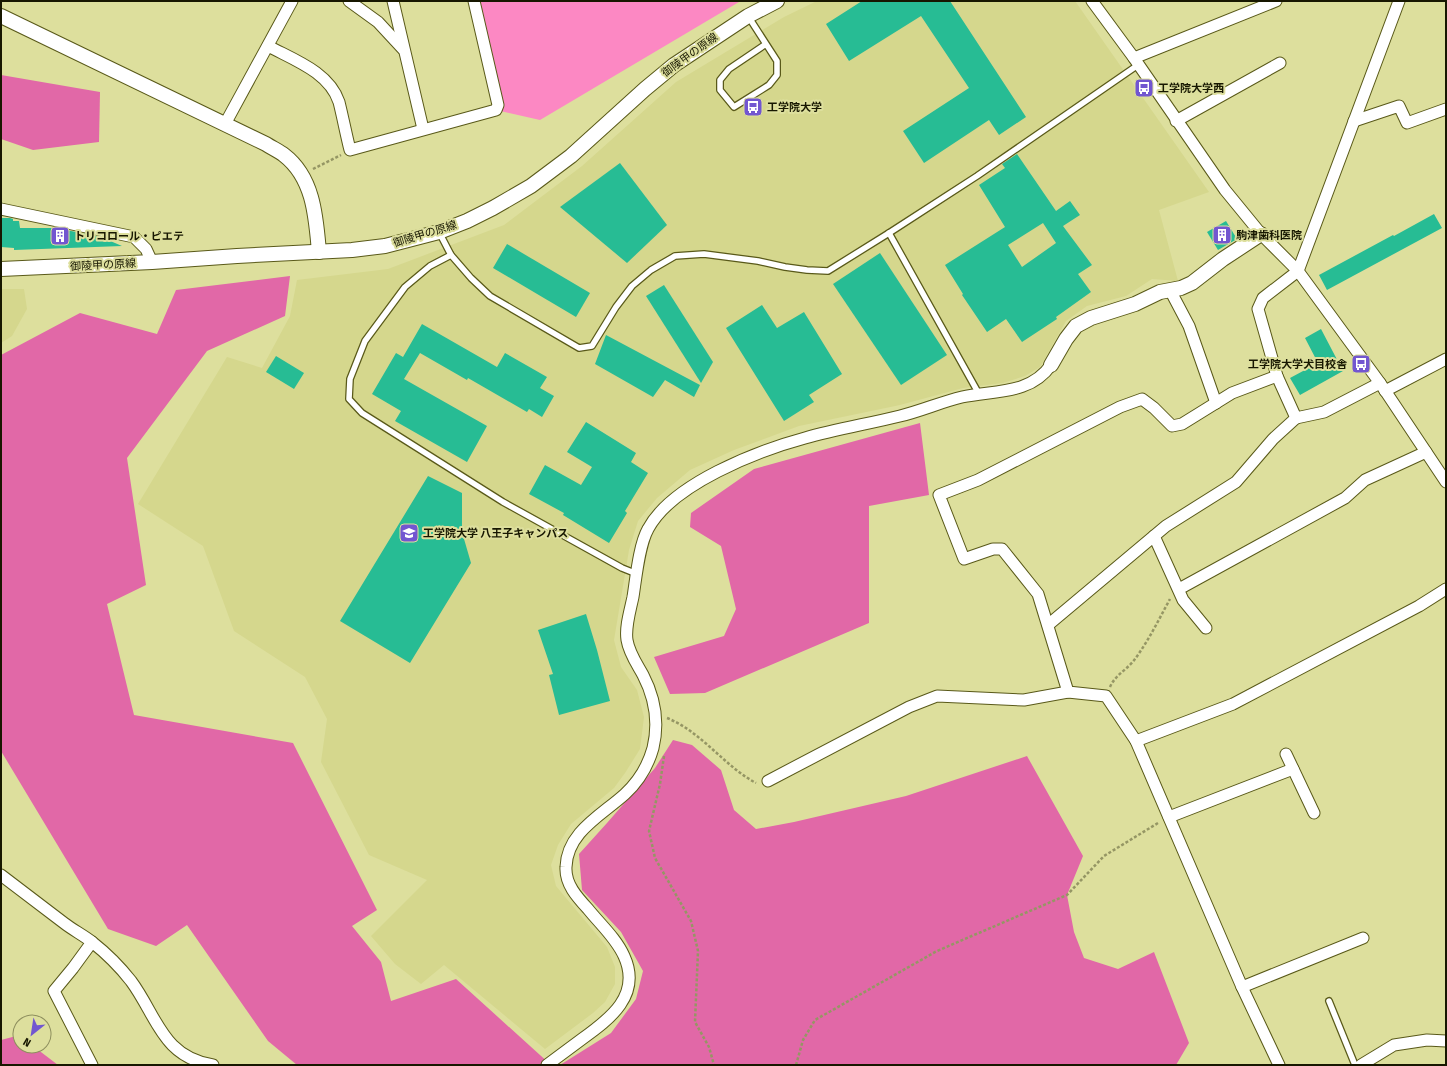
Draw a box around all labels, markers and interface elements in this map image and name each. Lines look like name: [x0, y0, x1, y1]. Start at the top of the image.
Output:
street label: 御陵甲の原線: [659, 30, 721, 80]
bus stop icon: 工学院大学西: [1133, 77, 1155, 99]
place label: 工学院大学西: [1158, 82, 1224, 95]
bus stop icon: 工学院大学: [742, 96, 764, 118]
place label: 工学院大学: [767, 101, 822, 114]
street label: 御陵甲の原線: [391, 218, 458, 250]
building icon: 駒津歯科医院: [1211, 224, 1233, 246]
building icon: トリコロール・ピエテ: [49, 225, 71, 247]
place label: 駒津歯科医院: [1236, 229, 1302, 242]
place label: トリコロール・ピエテ: [74, 230, 184, 243]
street label: 御陵甲の原線: [69, 257, 136, 273]
bus stop icon: 工学院大学犬目校舎: [1350, 353, 1372, 375]
place label: 工学院大学犬目校舎: [1248, 358, 1348, 371]
school or university icon: 工学院大学 八王子キャンパス: [398, 522, 420, 544]
place label: 工学院大学 八王子キャンパス: [423, 527, 568, 540]
north arrow: [12, 1014, 52, 1054]
text: N: [21, 1035, 33, 1050]

